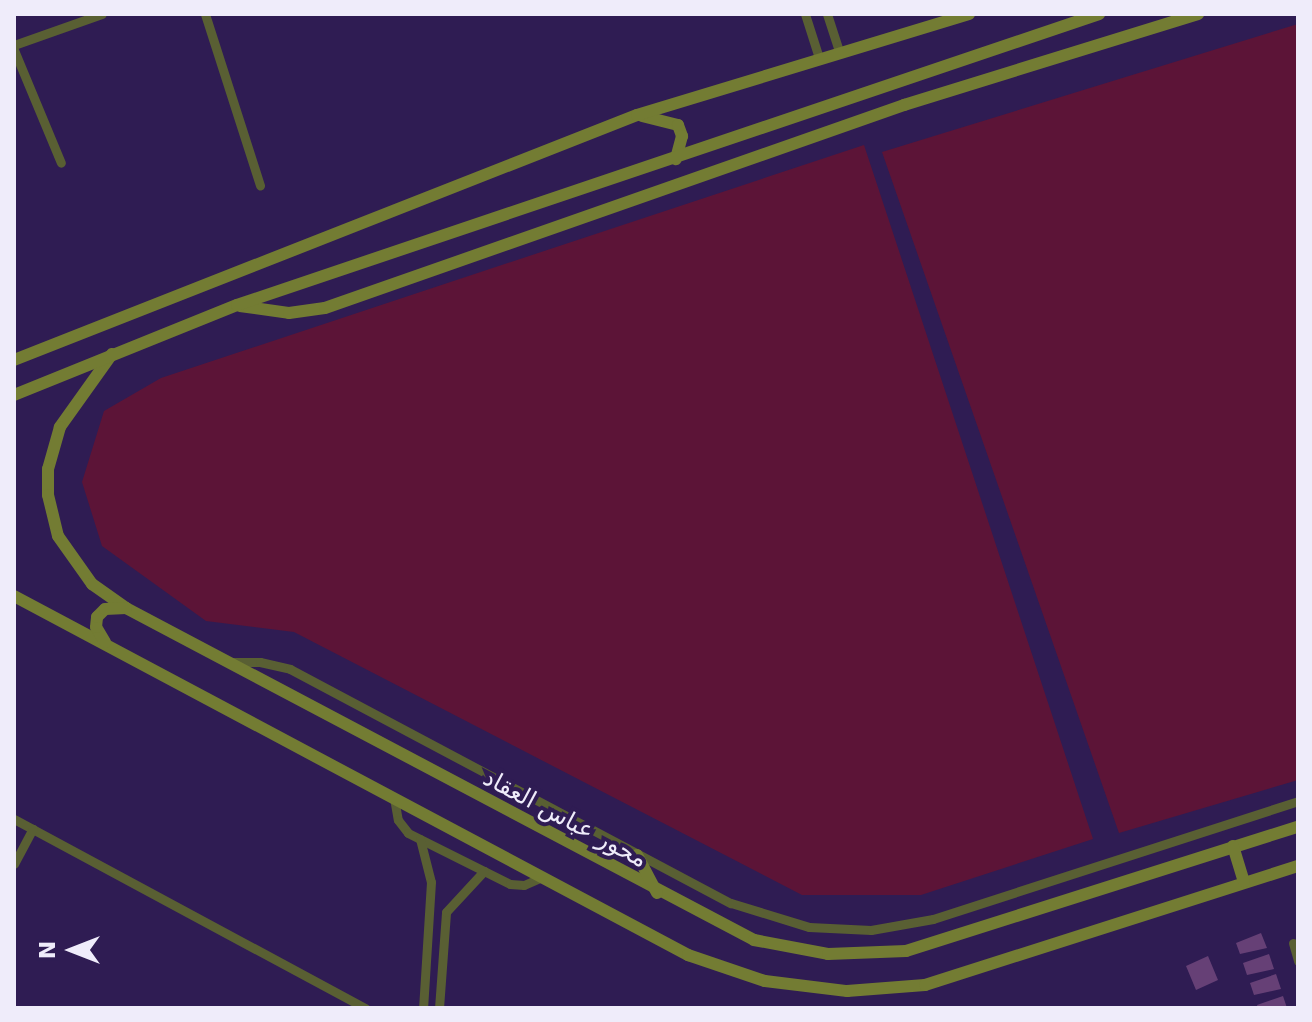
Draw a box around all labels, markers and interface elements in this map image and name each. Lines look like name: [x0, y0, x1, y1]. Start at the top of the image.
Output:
street label: محور عباس العقاد: [478, 764, 652, 874]
north arrow: [32, 910, 112, 990]
text: N: [35, 941, 60, 959]

